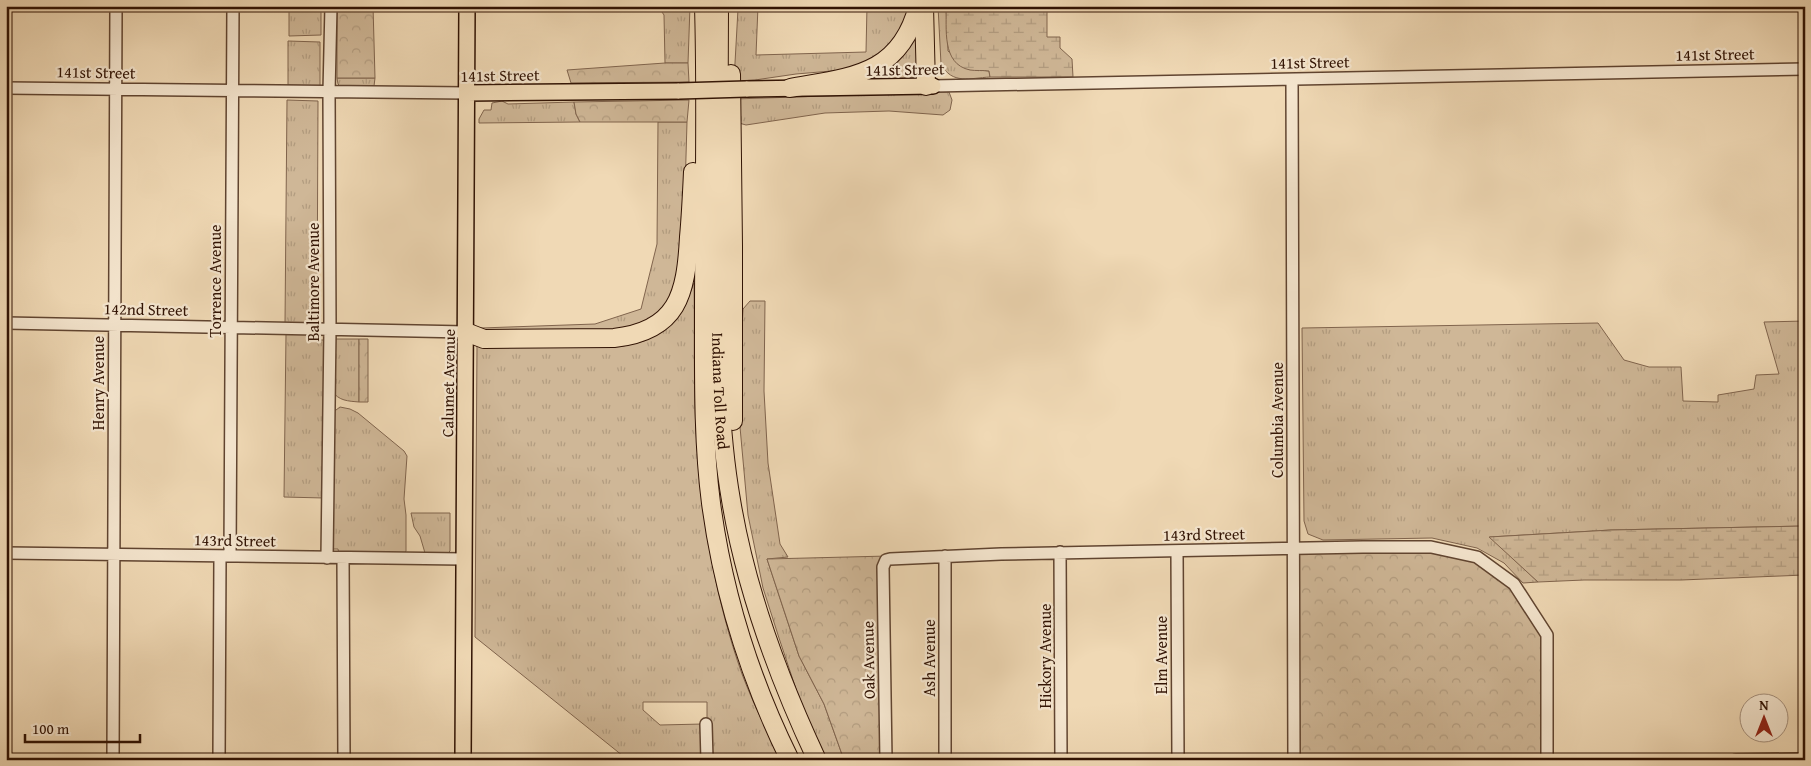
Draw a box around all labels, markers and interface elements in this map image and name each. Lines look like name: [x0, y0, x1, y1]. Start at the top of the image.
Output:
street label: 141st Street: [1675, 41, 1755, 67]
street label: 141st Street: [1270, 49, 1350, 75]
street label: 141st Street: [865, 56, 945, 82]
street label: 141st Street: [56, 59, 136, 85]
street label: 141st Street: [460, 62, 540, 88]
street label: Baltimore Avenue: [301, 222, 325, 342]
street label: Torrence Avenue: [203, 224, 227, 338]
street label: 142nd Street: [103, 296, 189, 322]
street label: Calumet Avenue: [435, 329, 461, 437]
street label: Indiana Toll Road: [706, 332, 736, 451]
street label: Henry Avenue: [86, 336, 110, 430]
street label: Columbia Avenue: [1265, 362, 1289, 478]
street label: 143rd Street: [1163, 521, 1246, 547]
street label: 143rd Street: [194, 527, 277, 553]
street label: Hickory Avenue: [1033, 603, 1057, 709]
street label: Elm Avenue: [1149, 616, 1173, 694]
street label: Ash Avenue: [917, 619, 941, 697]
street label: Oak Avenue: [855, 621, 881, 699]
north arrow: [1738, 694, 1788, 744]
text: N: [1759, 695, 1769, 715]
scale bar: [25, 711, 140, 743]
text: 100 m: [32, 718, 70, 739]

